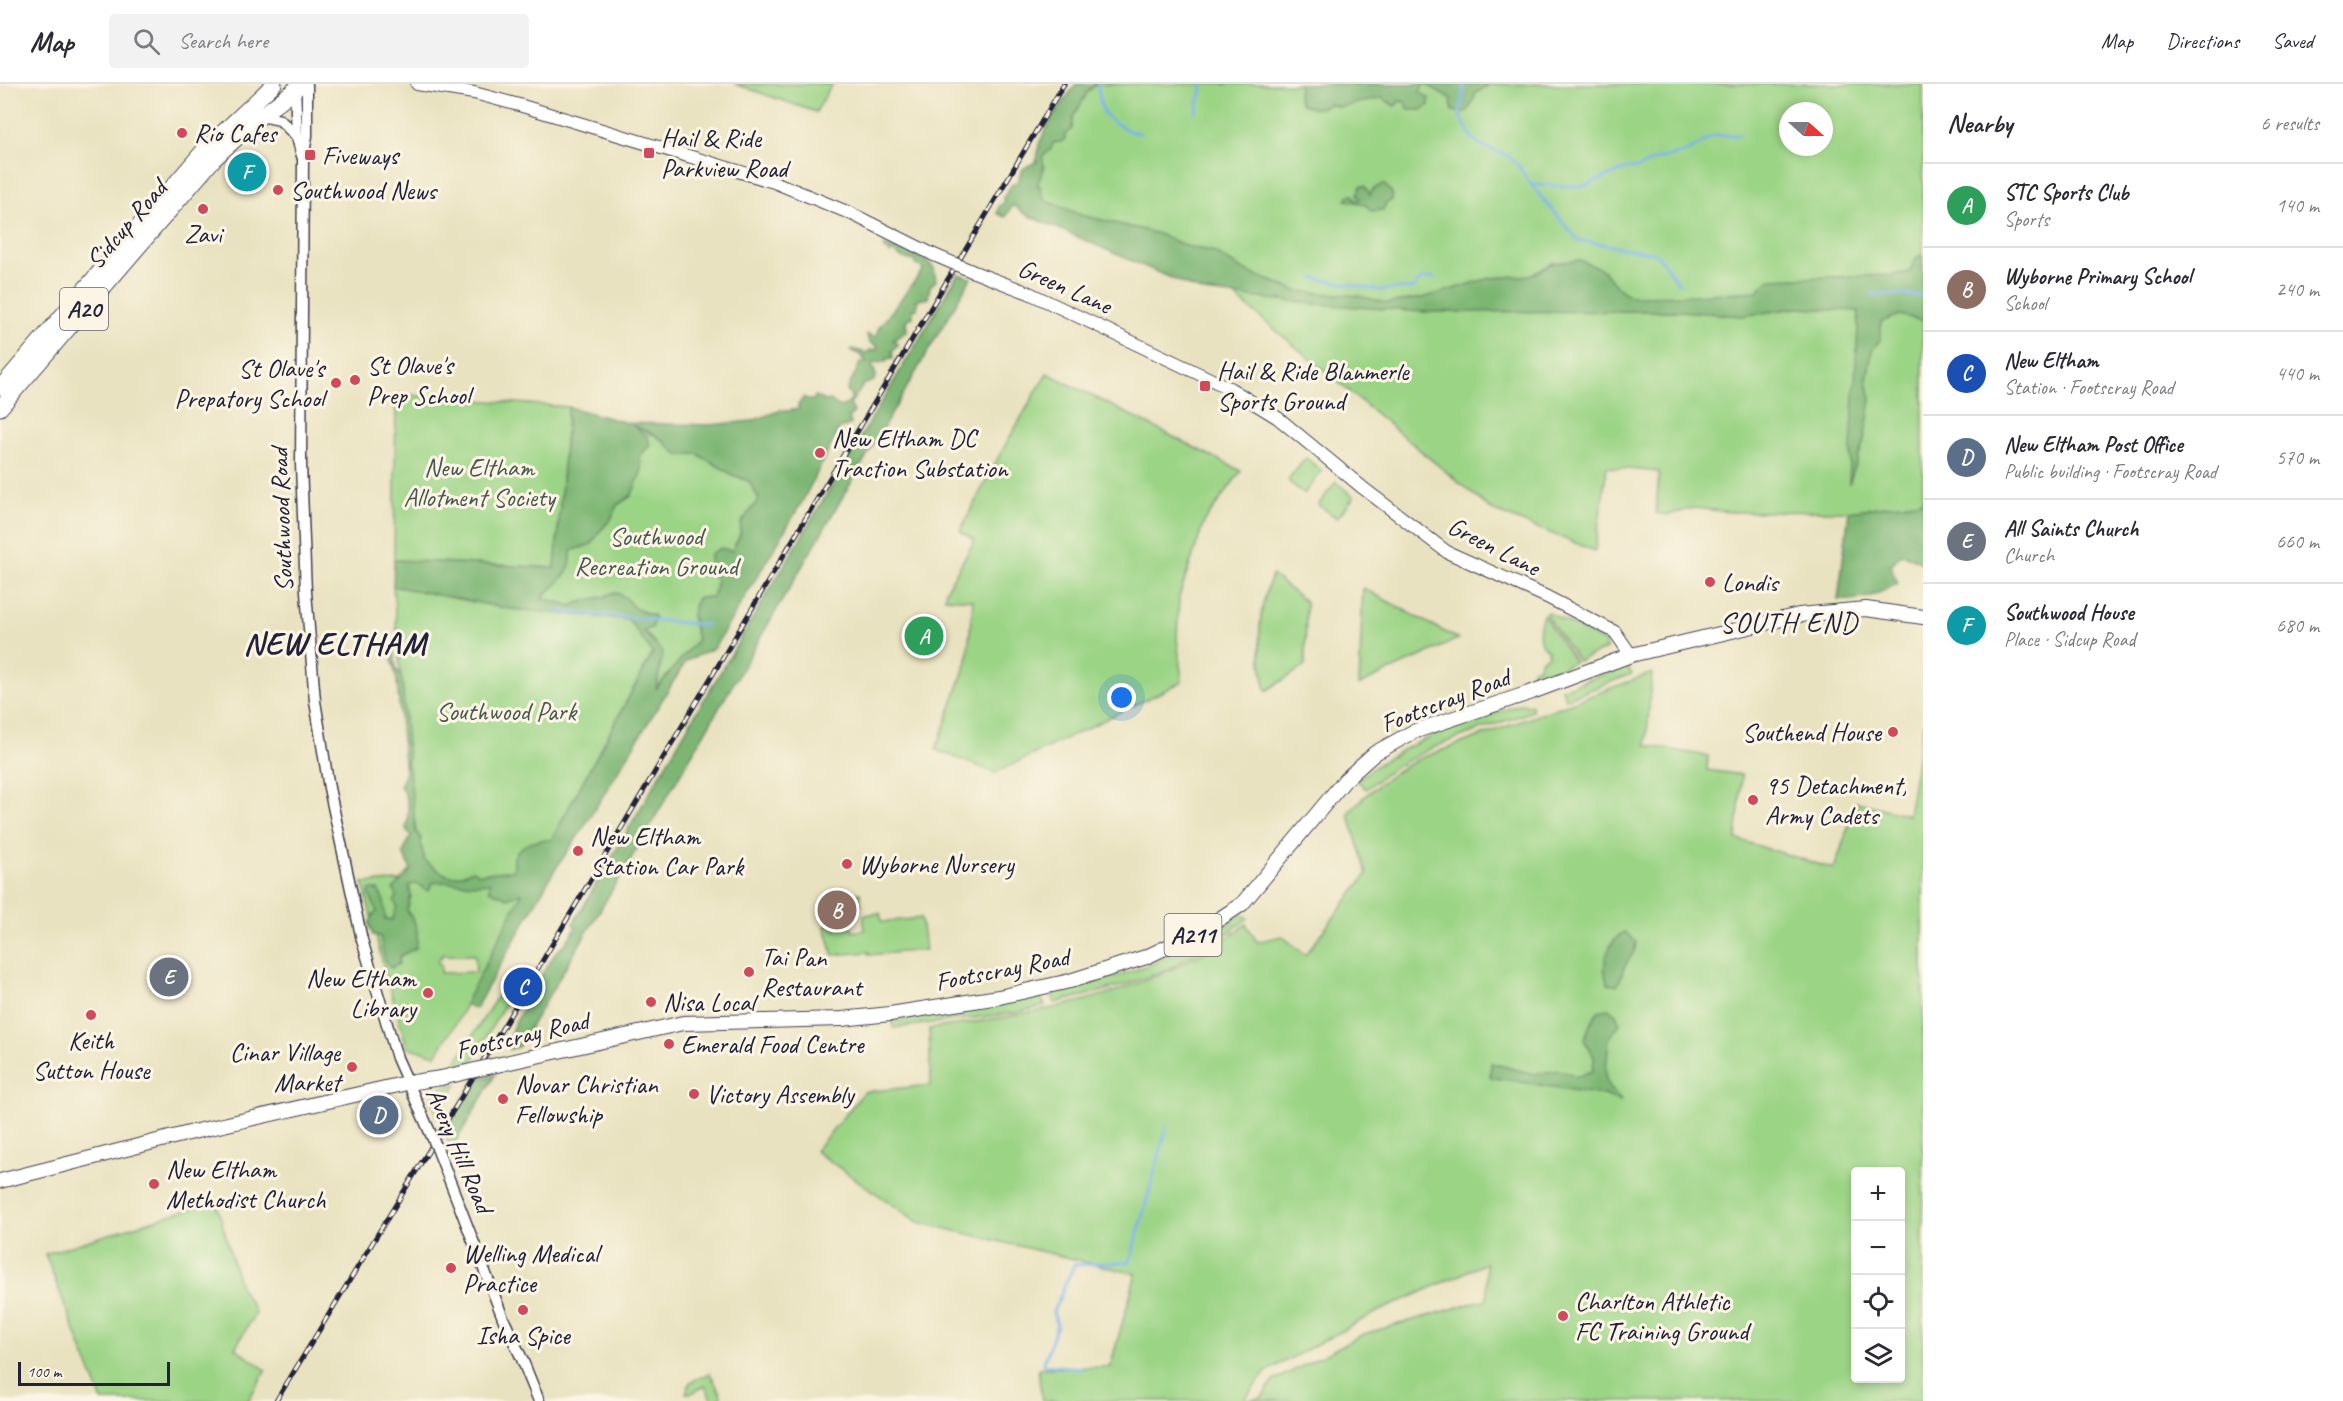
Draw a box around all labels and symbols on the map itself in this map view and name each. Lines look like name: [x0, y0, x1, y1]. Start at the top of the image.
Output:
north arrow: [1779, 102, 1833, 156]
place label: Rio Cafes: [194, 117, 279, 150]
place label: Hail & Ride Parkview Road: [661, 122, 791, 185]
marker: Rio Cafes: [175, 126, 189, 140]
place label: Fiveways: [322, 139, 400, 172]
marker: Hail & Ride Parkview Road: [642, 146, 656, 160]
marker: Fiveways: [303, 148, 317, 162]
pin: F: [228, 150, 266, 194]
street label: Sidcup Road: [79, 170, 177, 276]
place label: Southwood News: [290, 174, 438, 207]
marker: Southwood News: [271, 183, 285, 197]
marker: Zavi: [196, 202, 210, 216]
place label: Zavi: [184, 218, 225, 251]
street label: Green Lane: [1013, 251, 1119, 323]
road number: A20: [60, 288, 108, 330]
place label: St Olave's Prep School: [367, 349, 475, 412]
place label: St Olave's Prepatory School: [174, 352, 329, 415]
place label: Hail & Ride Blanmerle Sports Ground: [1217, 355, 1410, 418]
marker: St Olave's Prep School: [348, 373, 362, 387]
marker: St Olave's Prepatory School: [329, 376, 343, 390]
marker: Hail & Ride Blanmerle Sports Ground: [1198, 379, 1212, 393]
place label: New Eltham DC Traction Substation: [832, 422, 1009, 485]
street label: Southwood Road: [262, 444, 300, 592]
marker: New Eltham DC Traction Substation: [813, 446, 827, 460]
park label: New Eltham Allotment Society: [403, 451, 557, 514]
street label: Green Lane: [1442, 509, 1548, 585]
park label: Southwood Recreation Ground: [574, 520, 741, 583]
place label: Londis: [1722, 566, 1780, 599]
marker: Londis: [1703, 575, 1717, 589]
district label: SOUTH END: [1720, 605, 1860, 640]
pin: A: [904, 614, 944, 658]
district label: NEW ELTHAM: [243, 623, 429, 664]
street label: Footscray Road: [1376, 659, 1518, 740]
your location: [1107, 683, 1136, 712]
park label: Southwood Park: [436, 695, 578, 728]
place label: Southend House: [1742, 716, 1883, 749]
marker: Southend House: [1886, 725, 1900, 739]
place label: 95 Detachment, Army Cadets: [1765, 769, 1907, 832]
marker: 95 Detachment, Army Cadets: [1746, 793, 1760, 807]
place label: New Eltham Station Car Park: [590, 820, 746, 883]
marker: New Eltham Station Car Park: [571, 844, 585, 858]
place label: Wyborne Nursery: [859, 848, 1016, 881]
marker: Wyborne Nursery: [840, 857, 854, 871]
pin: B: [818, 888, 856, 932]
road number: A211: [1164, 914, 1222, 956]
street label: Footscray Road: [932, 940, 1075, 999]
place label: Tai Pan Restaurant: [761, 941, 864, 1004]
pin: E: [150, 954, 188, 1000]
place label: New Eltham Library: [306, 962, 418, 1025]
pin: C: [504, 964, 542, 1010]
marker: Tai Pan Restaurant: [742, 965, 756, 979]
marker: New Eltham Library: [421, 986, 435, 1000]
place label: Nisa Local: [663, 986, 759, 1019]
marker: Nisa Local: [644, 995, 658, 1009]
street label: Footscray Road: [452, 1003, 596, 1067]
marker: Keith Sutton House: [84, 1008, 98, 1022]
place label: Keith Sutton House: [33, 1024, 151, 1087]
place label: Emerald Food Centre: [681, 1028, 865, 1061]
place label: Cinar Village Market: [230, 1036, 343, 1099]
marker: Emerald Food Centre: [662, 1037, 676, 1051]
marker: Cinar Village Market: [345, 1060, 359, 1074]
place label: Novar Christian Fellowship: [515, 1068, 659, 1131]
place label: Victory Assembly: [706, 1078, 856, 1111]
street label: Avery Hill Road: [418, 1083, 502, 1221]
marker: Victory Assembly: [687, 1087, 701, 1101]
pin: D: [360, 1092, 398, 1138]
marker: Novar Christian Fellowship: [496, 1092, 510, 1106]
place label: New Eltham Methodist Church: [166, 1153, 327, 1216]
marker: New Eltham Methodist Church: [147, 1177, 161, 1191]
place label: Welling Medical Practice: [463, 1237, 603, 1300]
marker: Welling Medical Practice: [444, 1261, 458, 1275]
place label: Charlton Athletic FC Training Ground: [1575, 1285, 1752, 1348]
marker: Isha Spice: [516, 1303, 530, 1317]
marker: Charlton Athletic FC Training Ground: [1556, 1309, 1570, 1323]
place label: Isha Spice: [476, 1319, 571, 1352]
scale bar: [18, 1359, 170, 1386]

